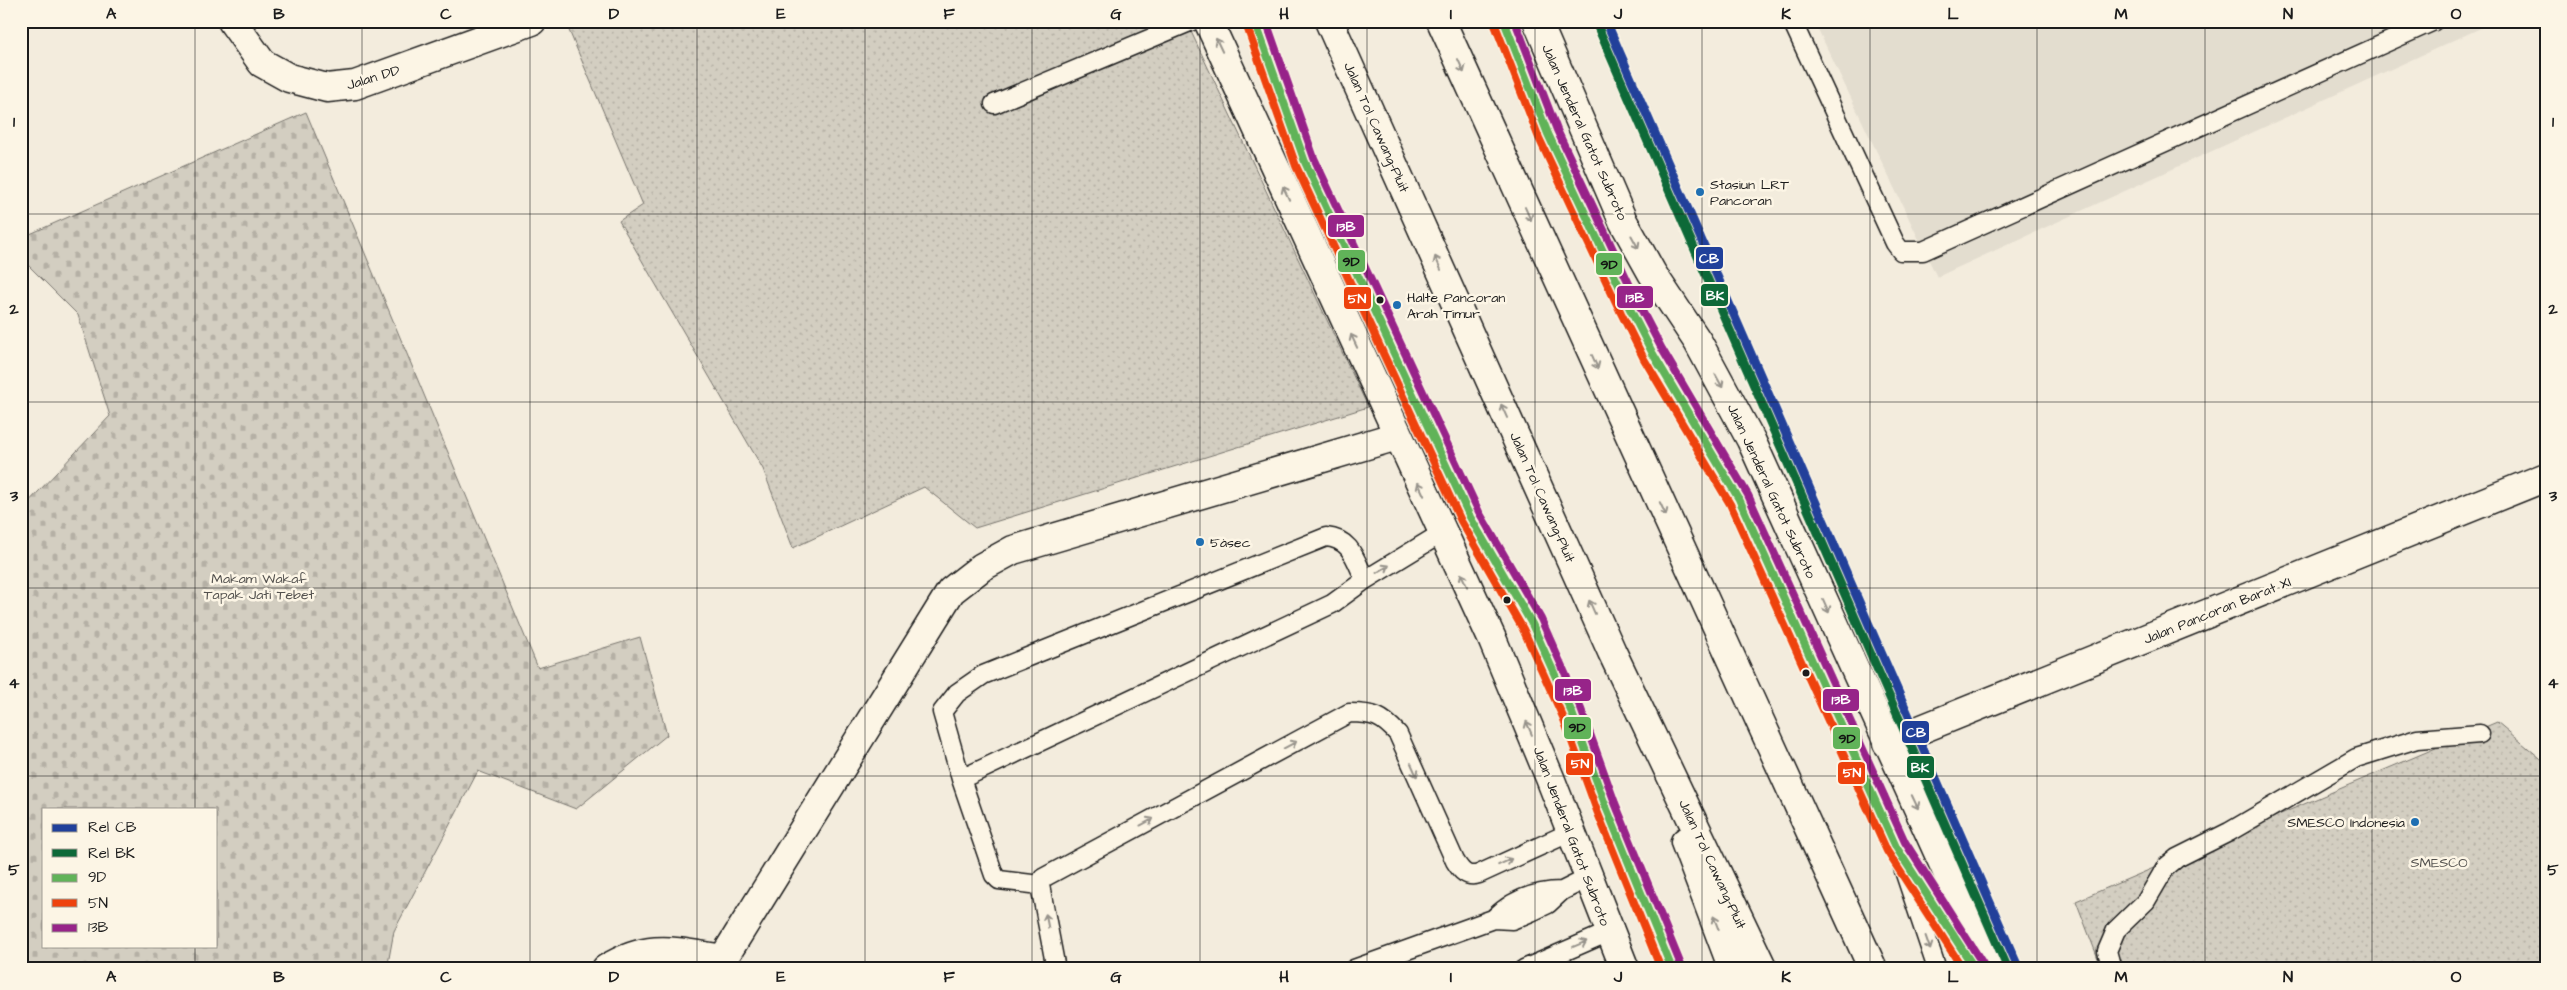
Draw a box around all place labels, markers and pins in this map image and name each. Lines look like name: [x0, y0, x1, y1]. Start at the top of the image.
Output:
place label: Stasiun LRT Pancoran: [1710, 175, 1789, 211]
marker: Stasiun LRT Pancoran: [1694, 186, 1706, 198]
place label: Halte Pancoran Arah Timur: [1407, 288, 1505, 324]
unlabelled marker: [1375, 295, 1385, 305]
marker: Halte Pancoran Arah Timur: [1391, 299, 1403, 311]
place label: 5àsec: [1210, 533, 1251, 553]
marker: 5àsec: [1194, 536, 1206, 548]
unlabelled marker: [1502, 595, 1512, 605]
unlabelled marker: [1801, 668, 1811, 678]
place label: SMESCO Indonesia: [2287, 813, 2405, 833]
marker: SMESCO Indonesia: [2409, 816, 2421, 828]

